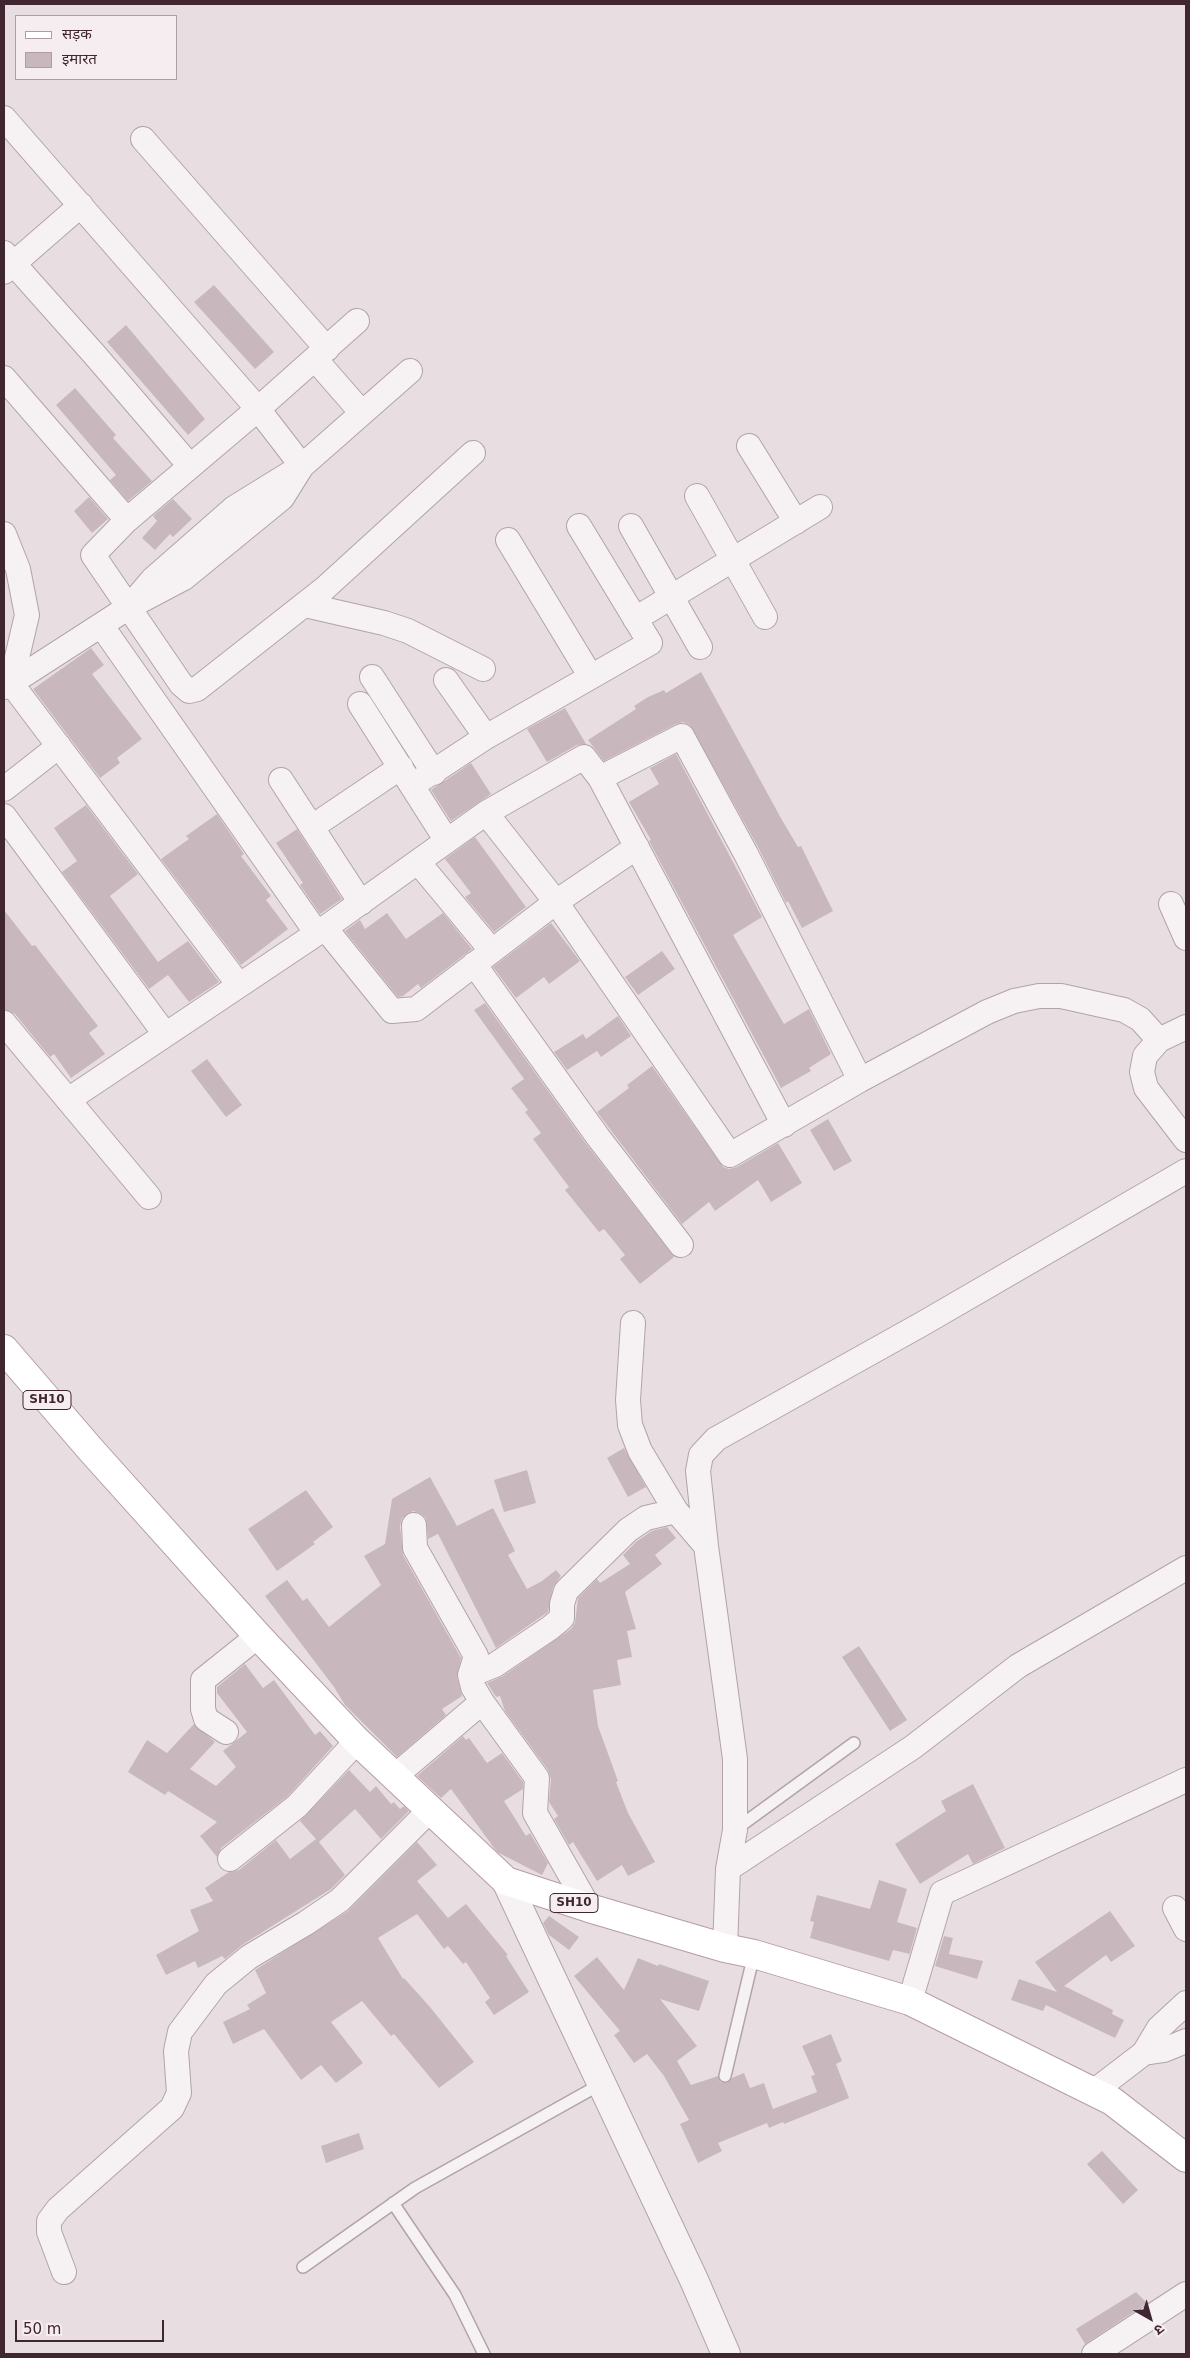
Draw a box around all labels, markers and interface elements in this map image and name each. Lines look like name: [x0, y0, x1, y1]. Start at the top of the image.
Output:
legend: [15, 15, 178, 80]
text: सड़क: [62, 25, 92, 43]
text: इमारत: [62, 50, 97, 68]
road number: SH10: [23, 1390, 71, 1410]
road number: SH10: [550, 1894, 598, 1912]
north arrow: [1125, 2293, 1175, 2343]
scale bar: [18, 2310, 166, 2342]
text: 50 m: [23, 2320, 61, 2338]
text: उ: [1151, 2321, 1167, 2339]

